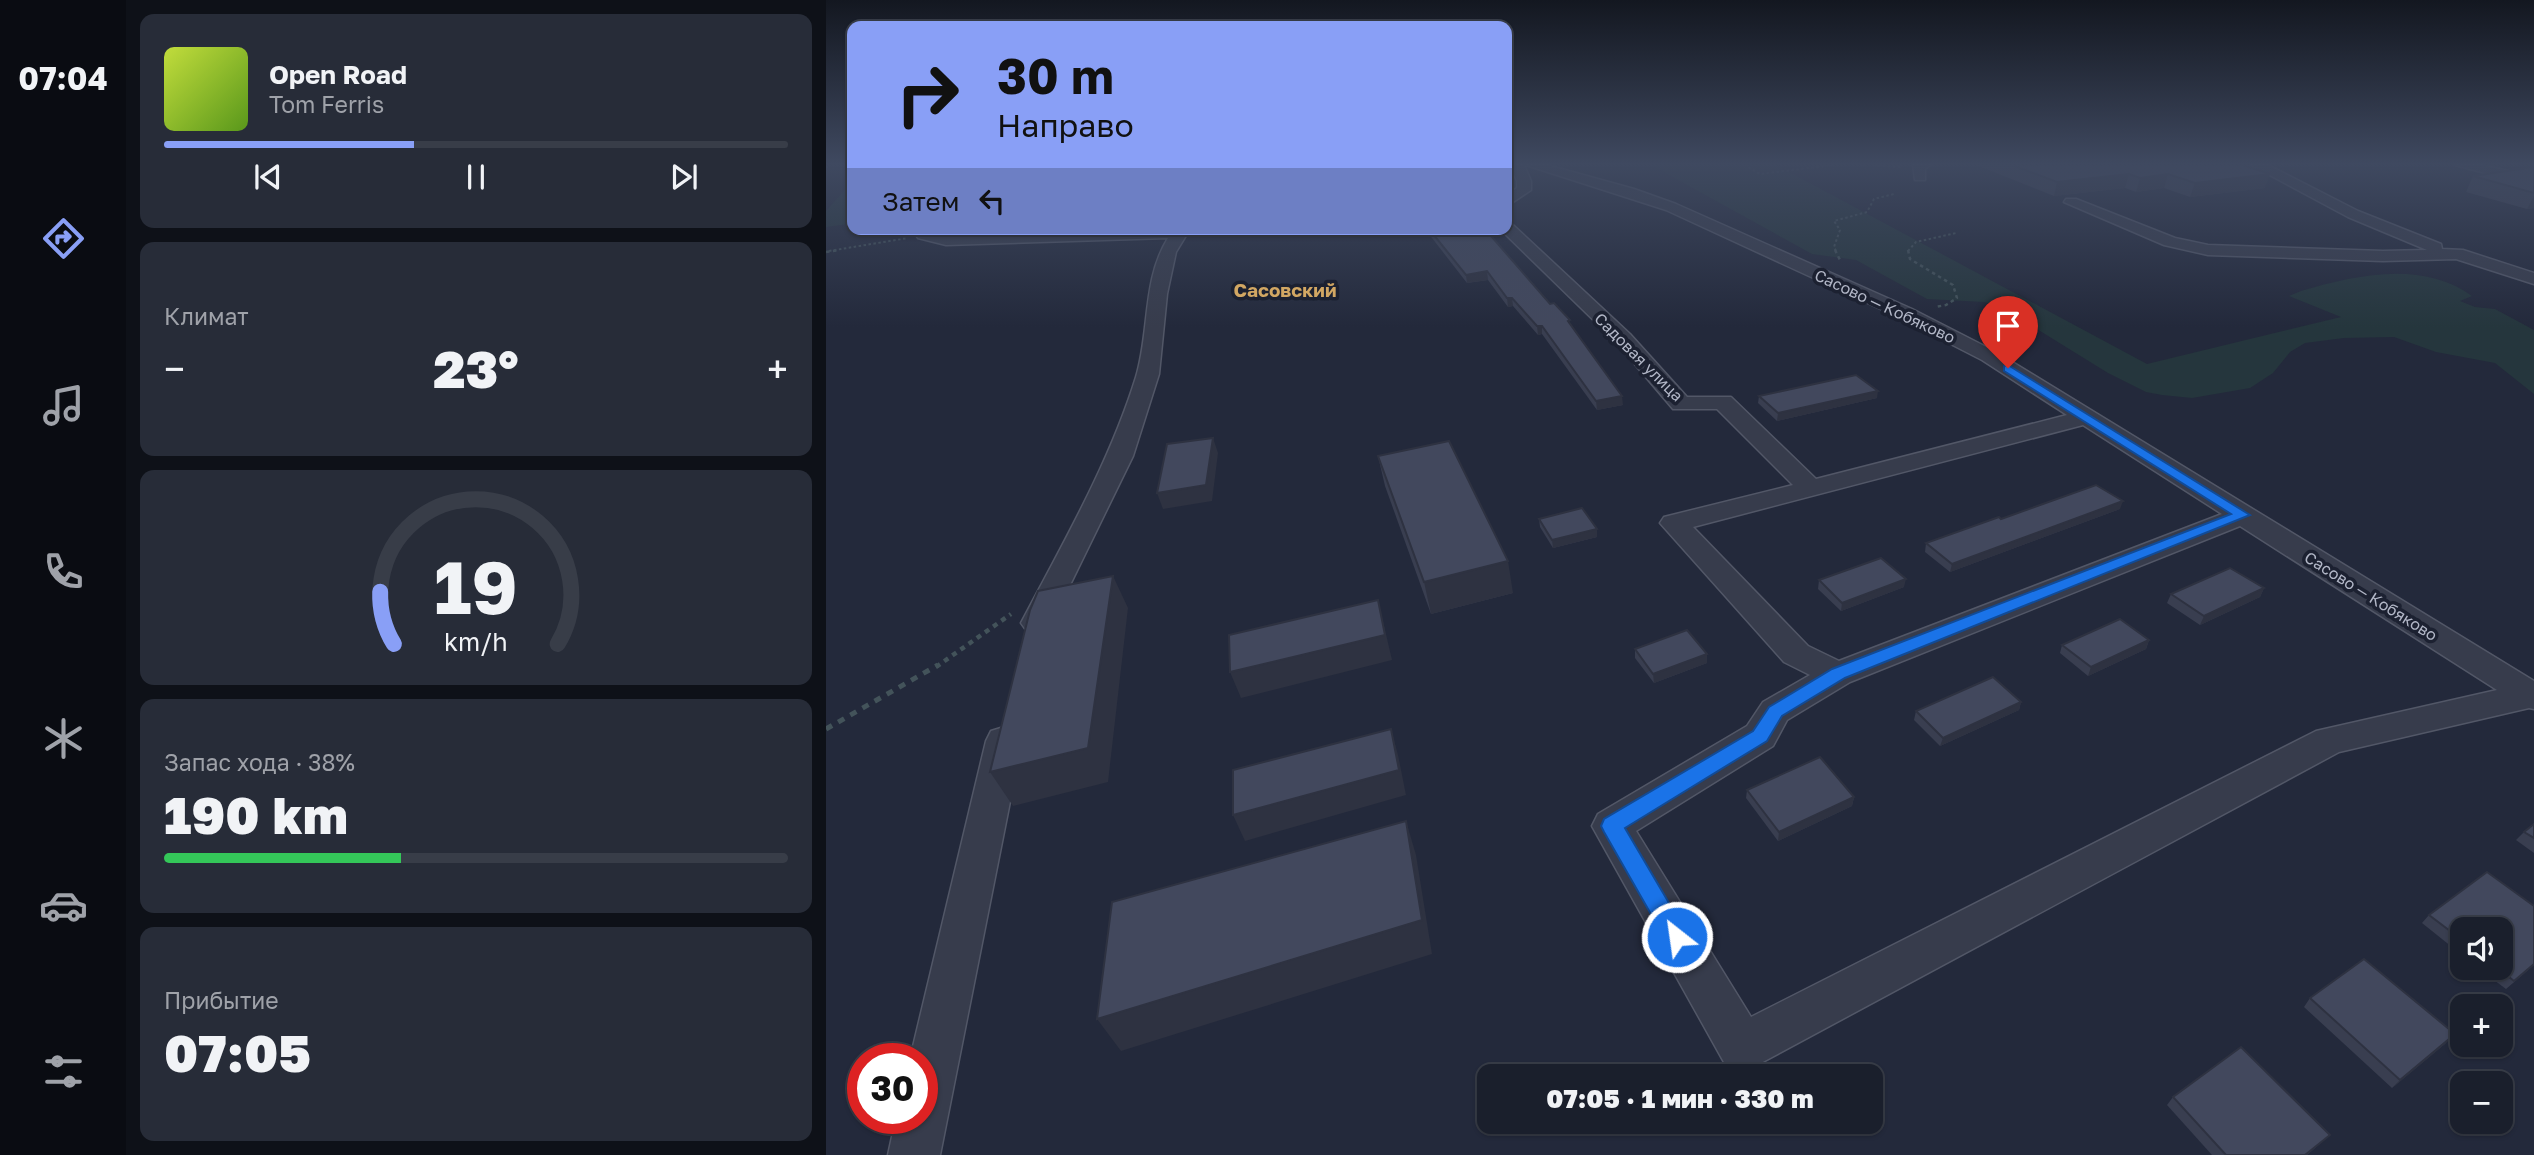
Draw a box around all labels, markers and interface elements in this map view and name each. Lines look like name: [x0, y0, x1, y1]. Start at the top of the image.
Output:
text: 30 m: [997, 46, 1114, 105]
icon: right: [882, 49, 973, 140]
text: 07:04: [18, 59, 108, 97]
text: Open Road: [269, 59, 407, 90]
text: Tom Ferris: [269, 90, 384, 118]
text: Направо: [997, 106, 1134, 144]
icon: previous: [249, 158, 287, 196]
icon: pause: [457, 158, 495, 196]
icon: next: [665, 158, 703, 196]
icon: left: [973, 182, 1011, 220]
text: Затем: [882, 186, 959, 217]
icon: directions: [39, 214, 88, 263]
street label: Сасово — Кобяково: [1812, 265, 1958, 347]
district label: Сасовский: [1234, 278, 1336, 301]
pin: [1978, 296, 2038, 368]
text: Климат: [164, 302, 249, 330]
icon: arrive: [1989, 307, 2027, 345]
street label: Садовая улица: [1590, 308, 1688, 406]
text: 23°: [433, 337, 519, 399]
text: −: [164, 346, 185, 391]
text: +: [767, 346, 788, 391]
icon: music: [39, 381, 88, 430]
text: 19: [434, 543, 518, 630]
icon: phone: [39, 547, 88, 596]
street label: Сасово — Кобяково: [2301, 547, 2441, 645]
text: km/h: [444, 625, 508, 656]
icon: climate: [39, 714, 88, 763]
text: Запас хода · 38%: [164, 748, 355, 776]
text: 190 km: [164, 783, 348, 845]
icon: car: [39, 881, 88, 930]
position arrow: [1640, 900, 1714, 974]
map controls: [2450, 917, 2513, 1134]
button: sound: [2450, 917, 2513, 980]
text: Прибытие: [164, 986, 279, 1014]
button: +: [2450, 994, 2513, 1057]
text: 07:05: [164, 1021, 311, 1083]
speed limit sign: 30: [847, 1043, 938, 1134]
icon: filters: [39, 1047, 88, 1096]
button: −: [2450, 1071, 2513, 1134]
text: 07:05 · 1 мин · 330 m: [1546, 1083, 1814, 1114]

